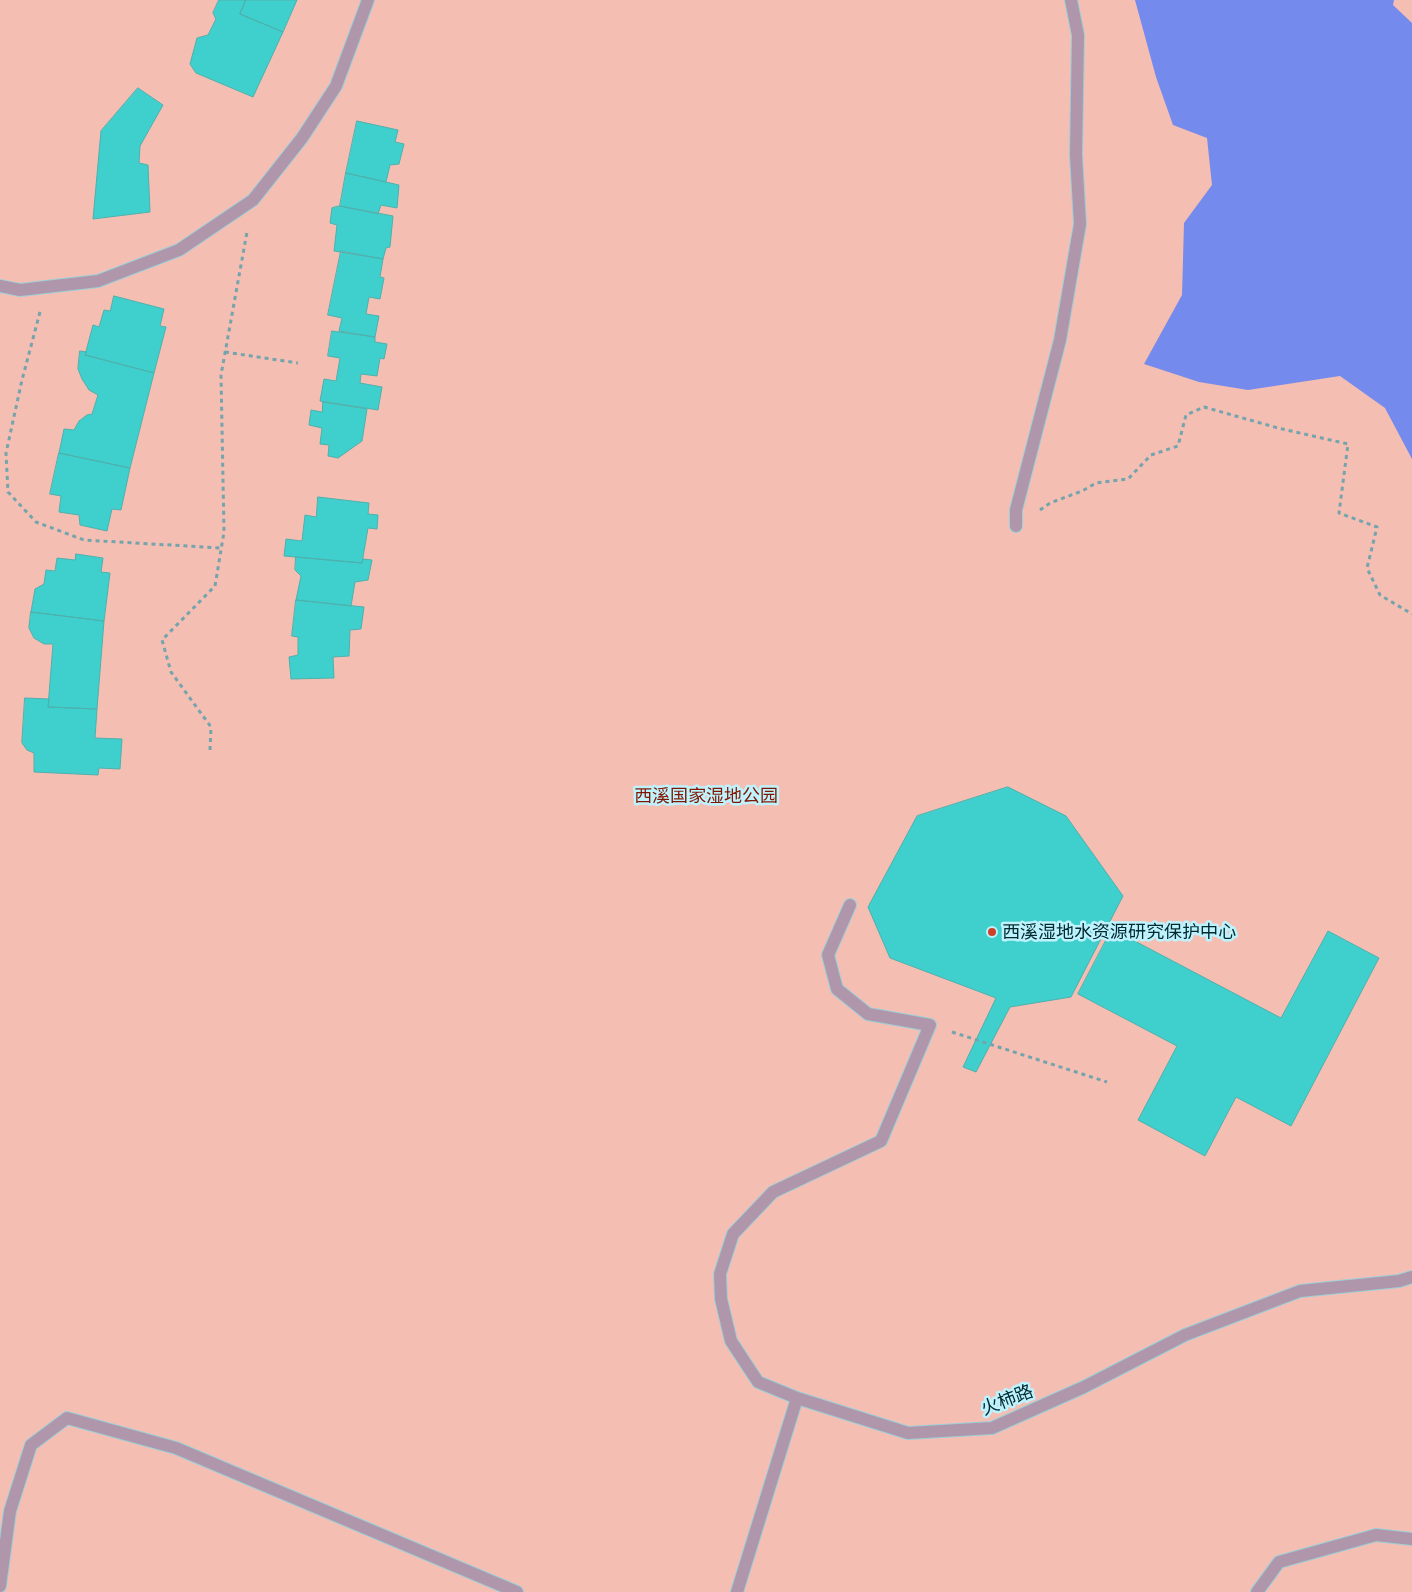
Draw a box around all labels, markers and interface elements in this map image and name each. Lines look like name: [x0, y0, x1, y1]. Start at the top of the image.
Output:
park label: 西溪国家湿地公园: [634, 785, 778, 807]
place label: 西溪湿地水资源研究保护中心: [1002, 921, 1236, 943]
marker: 西溪湿地水资源研究保护中心: [986, 926, 998, 938]
street label: 火柿路: [978, 1380, 1036, 1420]

